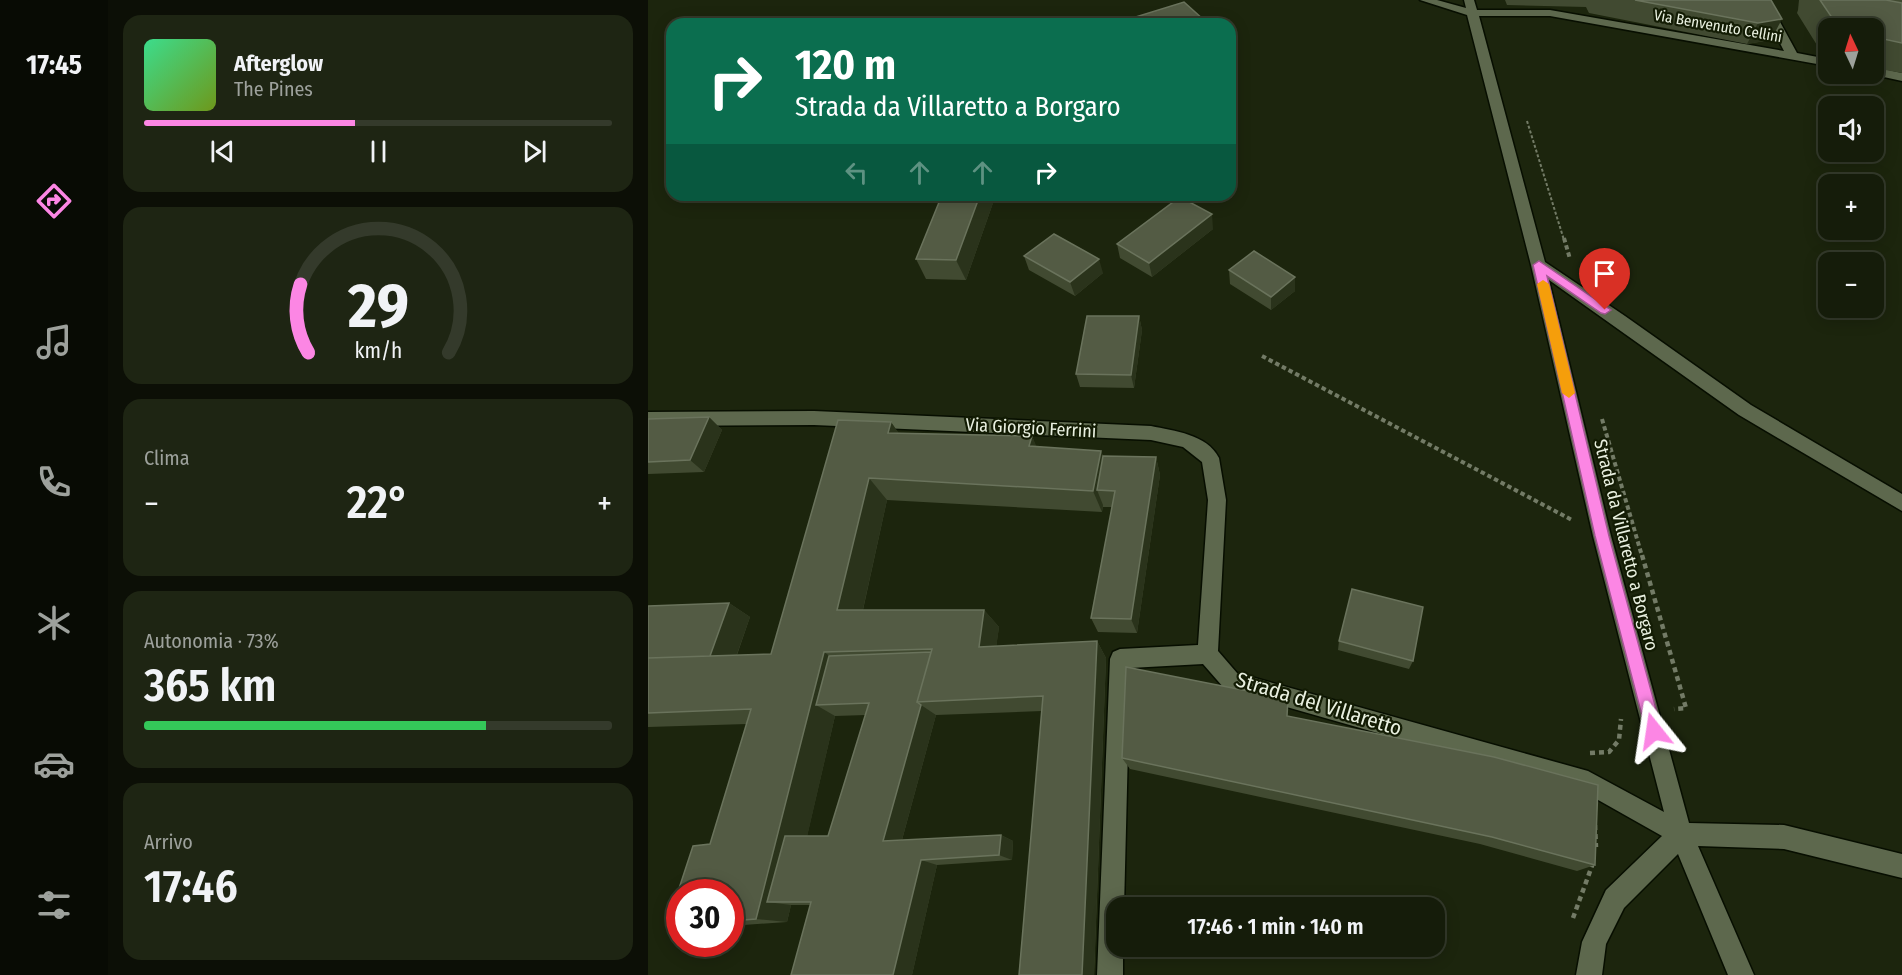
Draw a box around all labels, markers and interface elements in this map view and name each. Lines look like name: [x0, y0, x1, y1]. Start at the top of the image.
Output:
street label: Via Benvenuto Cellini: [1653, 6, 1783, 46]
north arrow: [1818, 18, 1884, 84]
map controls: [1818, 18, 1884, 318]
text: 120 m: [795, 40, 896, 90]
icon: right: [696, 42, 774, 120]
text: 17:45: [26, 49, 82, 81]
text: Afterglow: [234, 50, 323, 77]
text: The Pines: [234, 77, 313, 101]
text: Strada da Villaretto a Borgaro: [795, 91, 1121, 123]
button: sound: [1818, 96, 1884, 162]
icon: previous: [206, 135, 239, 168]
icon: pause: [362, 135, 395, 168]
icon: next: [518, 135, 551, 168]
icon: left: [840, 156, 873, 189]
icon: ahead: [903, 156, 936, 189]
icon: ahead: [966, 156, 999, 189]
icon: right: [1029, 156, 1062, 189]
button: +: [1818, 174, 1884, 240]
icon: directions: [33, 180, 75, 222]
pin: [1579, 248, 1630, 310]
button: −: [1818, 252, 1884, 318]
icon: arrive: [1588, 257, 1621, 290]
text: 29: [347, 269, 408, 344]
icon: music: [33, 321, 75, 363]
text: km/h: [354, 338, 402, 364]
street label: Via Giorgio Ferrini: [965, 414, 1097, 442]
street label: Strada da Villaretto a Borgaro: [1589, 437, 1663, 653]
text: Clima: [144, 446, 189, 470]
icon: phone: [33, 461, 75, 503]
text: 22°: [347, 476, 409, 530]
text: −: [144, 484, 159, 524]
text: +: [597, 484, 612, 524]
icon: climate: [33, 602, 75, 644]
text: Autonomia · 73%: [144, 629, 279, 653]
text: 365 km: [144, 659, 276, 713]
street label: Strada del Villaretto: [1233, 666, 1405, 742]
position arrow: [1622, 699, 1686, 763]
icon: car: [33, 743, 75, 785]
text: Arrivo: [144, 830, 193, 854]
text: 17:46: [144, 860, 238, 914]
speed limit sign: 30: [666, 879, 744, 957]
icon: filters: [33, 884, 75, 926]
text: 17:46 · 1 min · 140 m: [1187, 913, 1364, 940]

